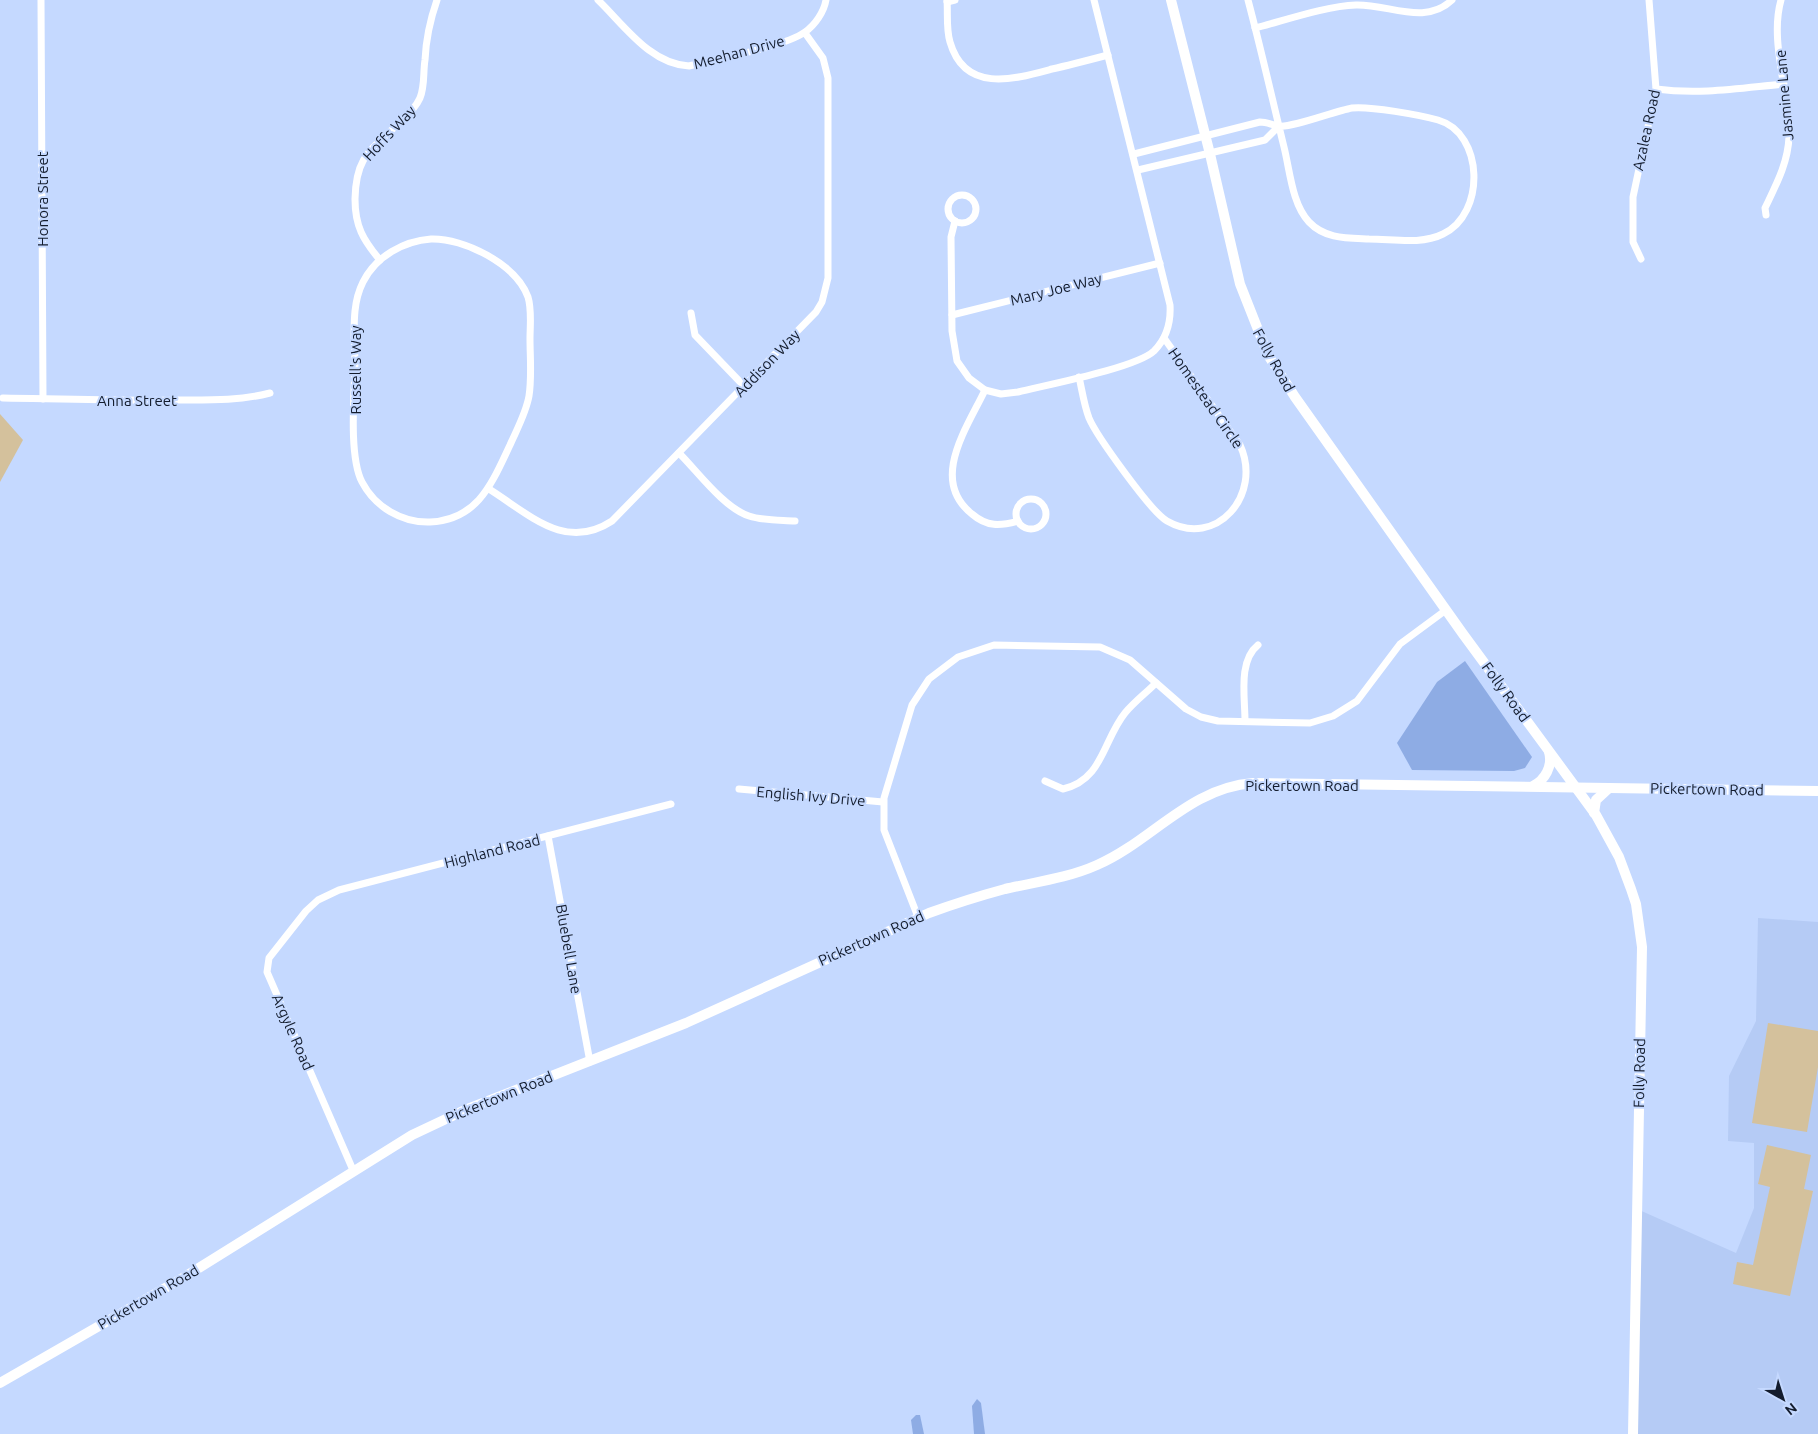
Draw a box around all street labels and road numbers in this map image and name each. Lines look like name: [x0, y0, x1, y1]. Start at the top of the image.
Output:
street label: Meehan Drive: [692, 32, 786, 72]
street label: Jasmine Lane: [1772, 49, 1796, 141]
street label: Azalea Road: [1629, 88, 1663, 172]
street label: Hoffs Way: [359, 102, 419, 164]
street label: Honora Street: [34, 151, 51, 247]
street label: Mary Joe Way: [1008, 269, 1104, 309]
street label: Russell's Way: [347, 325, 364, 415]
street label: Folly Road: [1250, 325, 1298, 395]
street label: Addison Way: [731, 326, 803, 400]
street label: Homestead Circle: [1165, 344, 1247, 452]
street label: Anna Street: [97, 392, 177, 409]
street label: Folly Road: [1479, 659, 1533, 725]
street label: Pickertown Road: [1245, 777, 1359, 794]
street label: Pickertown Road: [1650, 780, 1764, 798]
street label: English Ivy Drive: [756, 783, 866, 809]
street label: Highland Road: [442, 831, 542, 871]
street label: Bluebell Lane: [553, 903, 585, 995]
street label: Pickertown Road: [816, 907, 926, 969]
street label: Argyle Road: [269, 991, 317, 1073]
street label: Folly Road: [1630, 1038, 1648, 1108]
street label: Pickertown Road: [443, 1068, 555, 1126]
street label: Pickertown Road: [95, 1261, 201, 1333]

